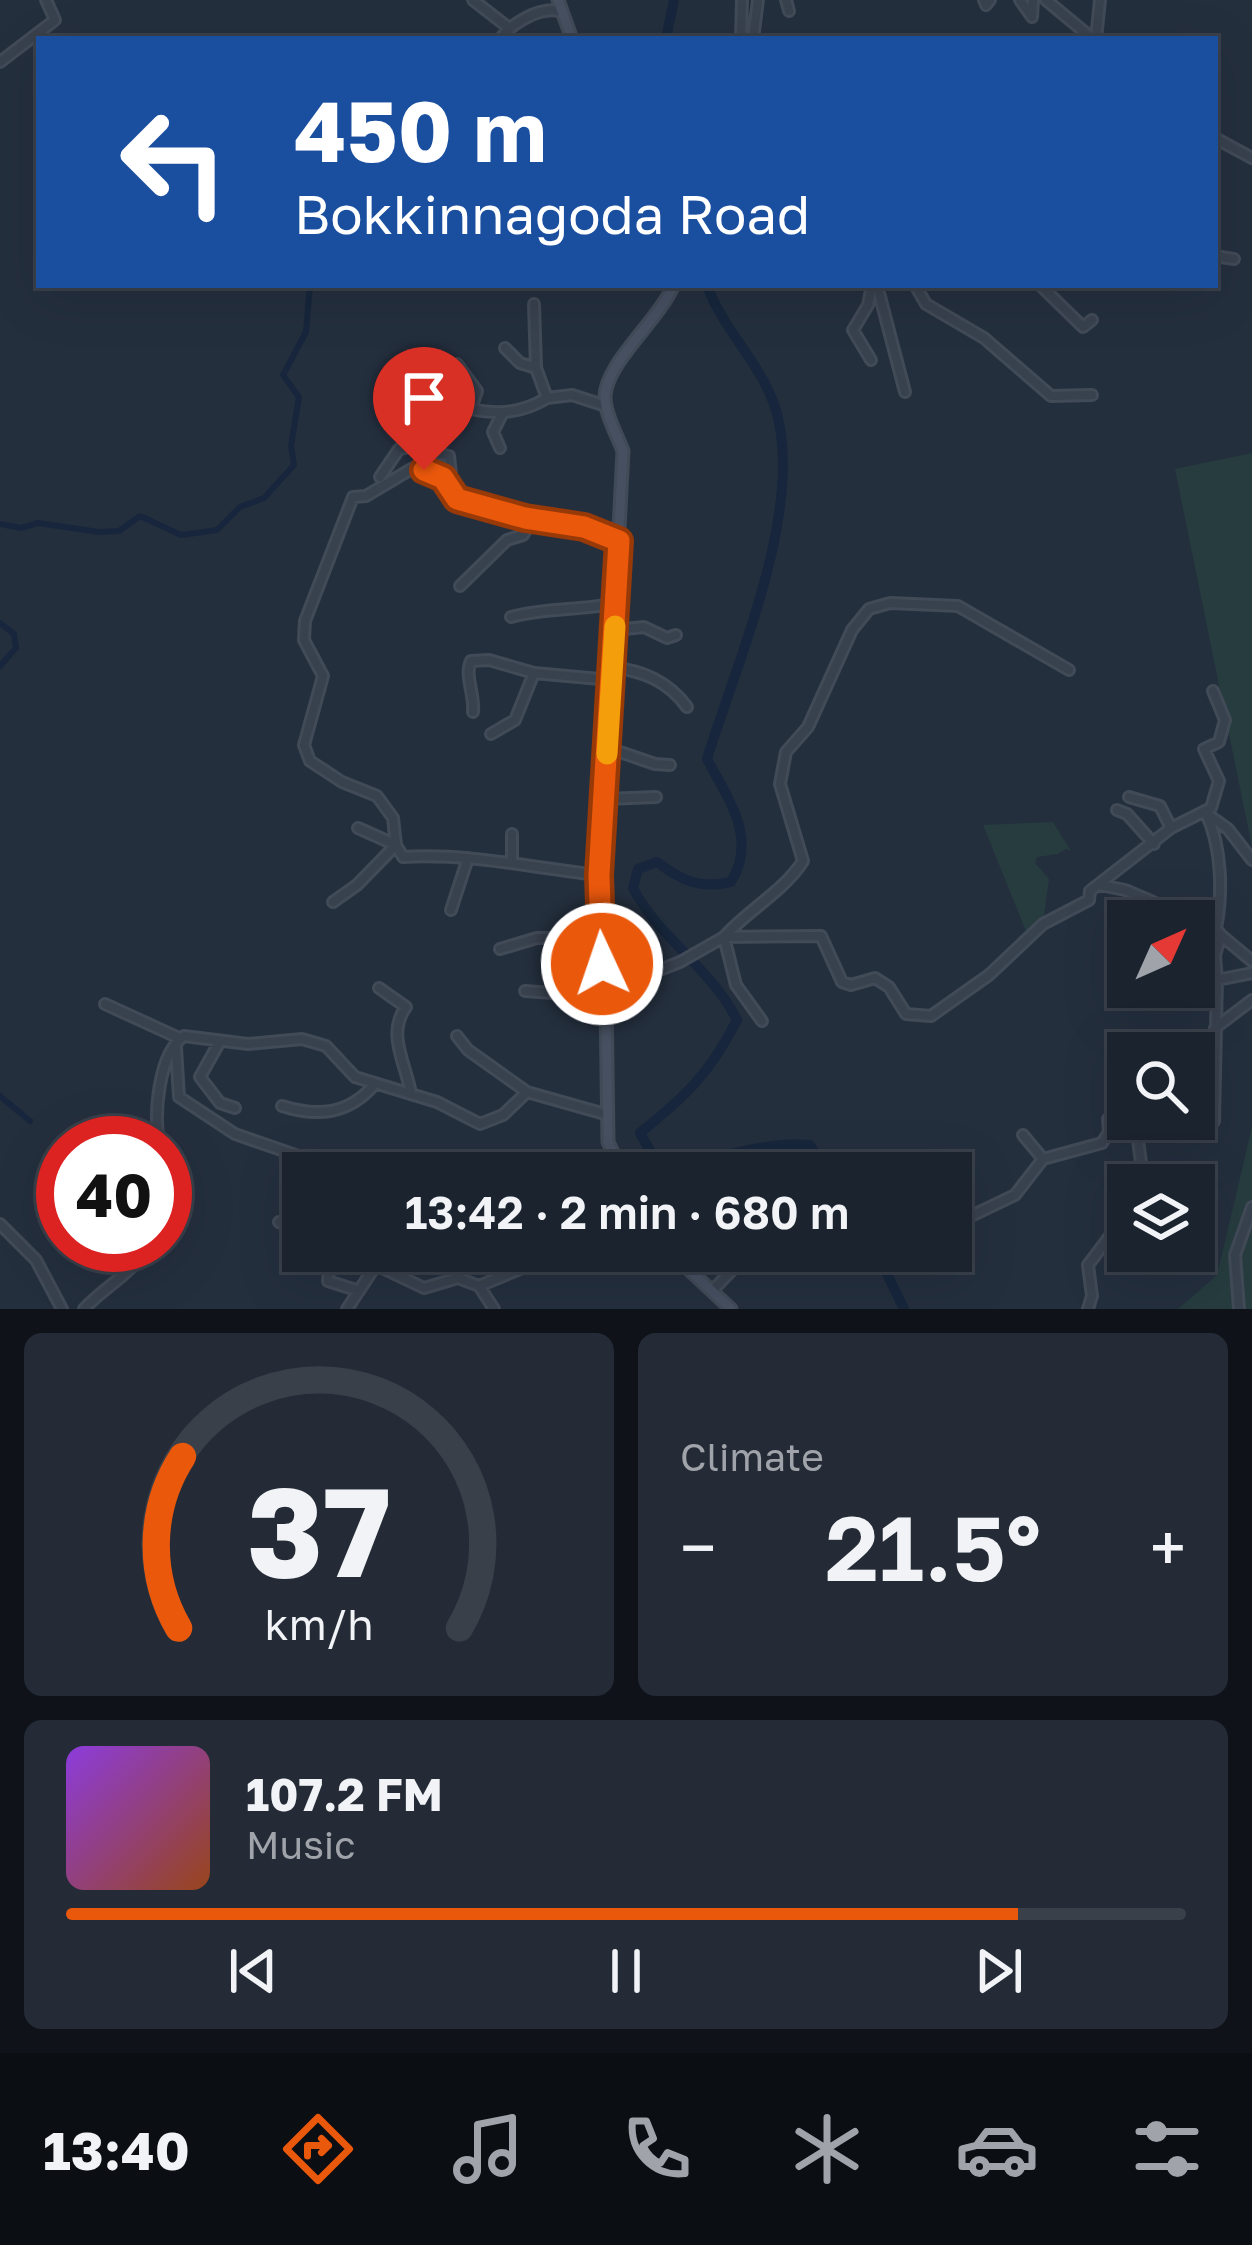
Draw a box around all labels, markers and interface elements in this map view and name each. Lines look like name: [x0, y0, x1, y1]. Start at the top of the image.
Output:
text: 450 m: [294, 80, 547, 180]
icon: left: [96, 84, 252, 240]
text: Bokkinnagoda Road: [294, 181, 810, 246]
pin: [373, 347, 475, 470]
icon: arrive: [391, 365, 457, 431]
north arrow: [1107, 900, 1215, 1008]
map controls: [1107, 900, 1215, 1272]
position arrow: [539, 901, 665, 1027]
button: search: [1107, 1032, 1215, 1140]
speed limit sign: 40: [36, 1116, 192, 1272]
button: layers: [1107, 1164, 1215, 1272]
text: 13:42 · 2 min · 680 m: [405, 1185, 849, 1239]
text: Climate: [680, 1433, 824, 1480]
text: 37: [247, 1455, 391, 1604]
text: 21.5°: [825, 1493, 1041, 1601]
text: −: [680, 1507, 716, 1587]
text: +: [1150, 1507, 1186, 1587]
text: km/h: [264, 1597, 374, 1648]
text: 107.2 FM: [246, 1767, 443, 1821]
text: Music: [246, 1821, 356, 1868]
icon: previous: [220, 1938, 286, 2004]
icon: pause: [593, 1938, 659, 2004]
icon: next: [966, 1938, 1032, 2004]
icon: directions: [276, 2107, 360, 2191]
icon: music: [446, 2107, 530, 2191]
icon: phone: [615, 2107, 699, 2191]
icon: climate: [785, 2107, 869, 2191]
icon: car: [955, 2107, 1039, 2191]
icon: filters: [1125, 2107, 1209, 2191]
text: 13:40: [43, 2117, 190, 2182]

